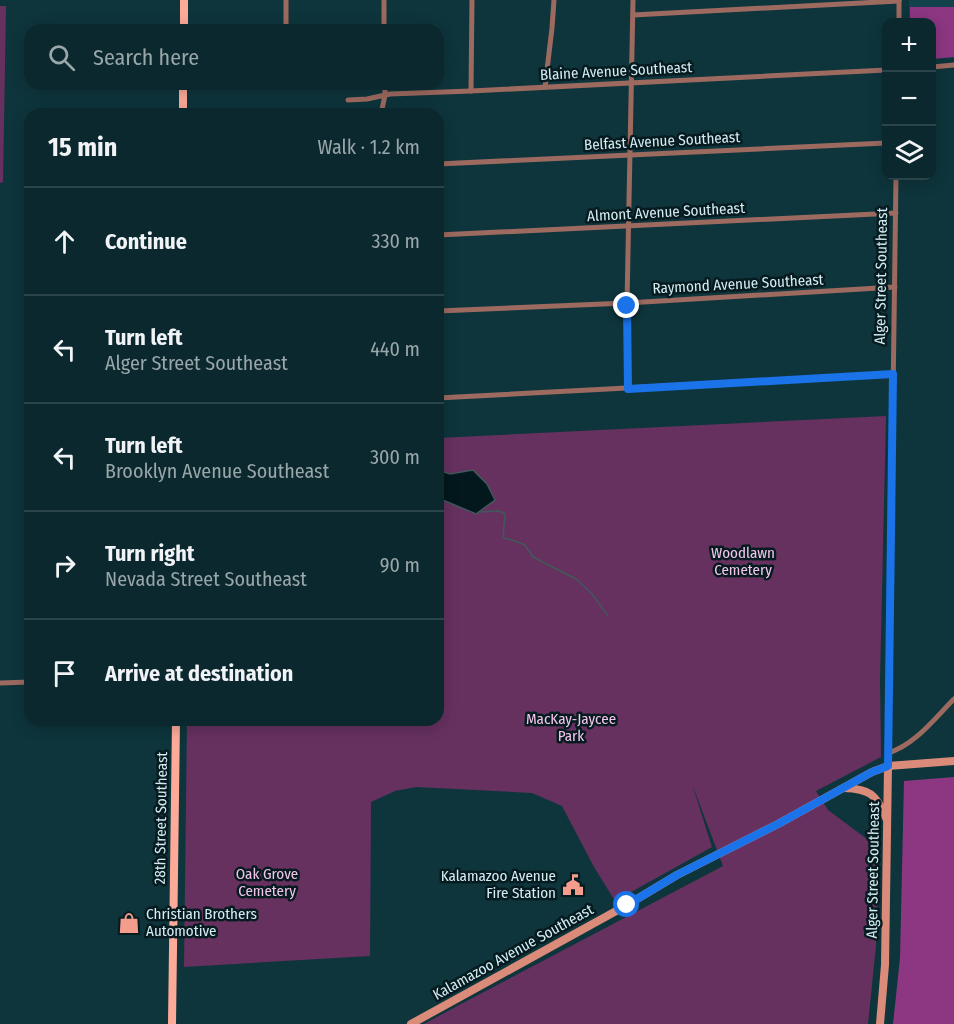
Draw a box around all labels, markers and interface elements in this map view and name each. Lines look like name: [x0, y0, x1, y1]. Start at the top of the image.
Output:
map controls: [882, 18, 936, 180]
button: +: [882, 18, 936, 72]
search box: [24, 24, 444, 90]
icon: search: [45, 41, 78, 74]
text: Search here: [93, 44, 199, 71]
street label: Blaine Avenue Southeast: [539, 58, 693, 84]
button: −: [882, 72, 936, 126]
button: layers: [882, 126, 936, 180]
street label: Belfast Avenue Southeast: [583, 128, 741, 154]
text: 15 min: [48, 132, 117, 163]
text: Walk · 1.2 km: [318, 135, 420, 159]
street label: Almont Avenue Southeast: [587, 199, 745, 225]
street label: Alger Street Southeast: [871, 207, 891, 345]
icon: ahead: [48, 225, 81, 258]
text: Continue: [105, 228, 187, 255]
text: 330 m: [371, 229, 420, 253]
street label: Raymond Avenue Southeast: [652, 271, 824, 297]
route end: [613, 292, 639, 318]
text: Turn left: [105, 324, 183, 351]
icon: left: [48, 333, 81, 366]
text: 440 m: [370, 337, 420, 361]
text: Alger Street Southeast: [105, 351, 288, 375]
text: Turn left: [105, 432, 183, 459]
icon: left: [48, 441, 81, 474]
text: 300 m: [370, 445, 420, 469]
text: Brooklyn Avenue Southeast: [105, 459, 329, 483]
text: Turn right: [105, 540, 194, 567]
park label: Woodlawn Cemetery: [711, 544, 775, 579]
icon: right: [48, 549, 81, 582]
text: 90 m: [380, 553, 420, 577]
text: Nevada Street Southeast: [105, 567, 307, 591]
icon: arrive: [48, 657, 81, 690]
text: Arrive at destination: [105, 660, 293, 687]
park label: MacKay-Jaycee Park: [526, 710, 616, 745]
street label: 28th Street Southeast: [151, 751, 171, 884]
street label: Alger Street Southeast: [863, 801, 883, 939]
park label: Oak Grove Cemetery: [236, 865, 298, 900]
place label: Kalamazoo Avenue Fire Station: [441, 867, 556, 902]
public building icon: Kalamazoo Avenue Fire Station: [561, 873, 585, 897]
route start: [613, 891, 639, 917]
street label: Kalamazoo Avenue Southeast: [430, 900, 596, 1004]
place label: Christian Brothers Automotive: [146, 905, 257, 940]
shop icon: Christian Brothers Automotive: [117, 911, 141, 935]

